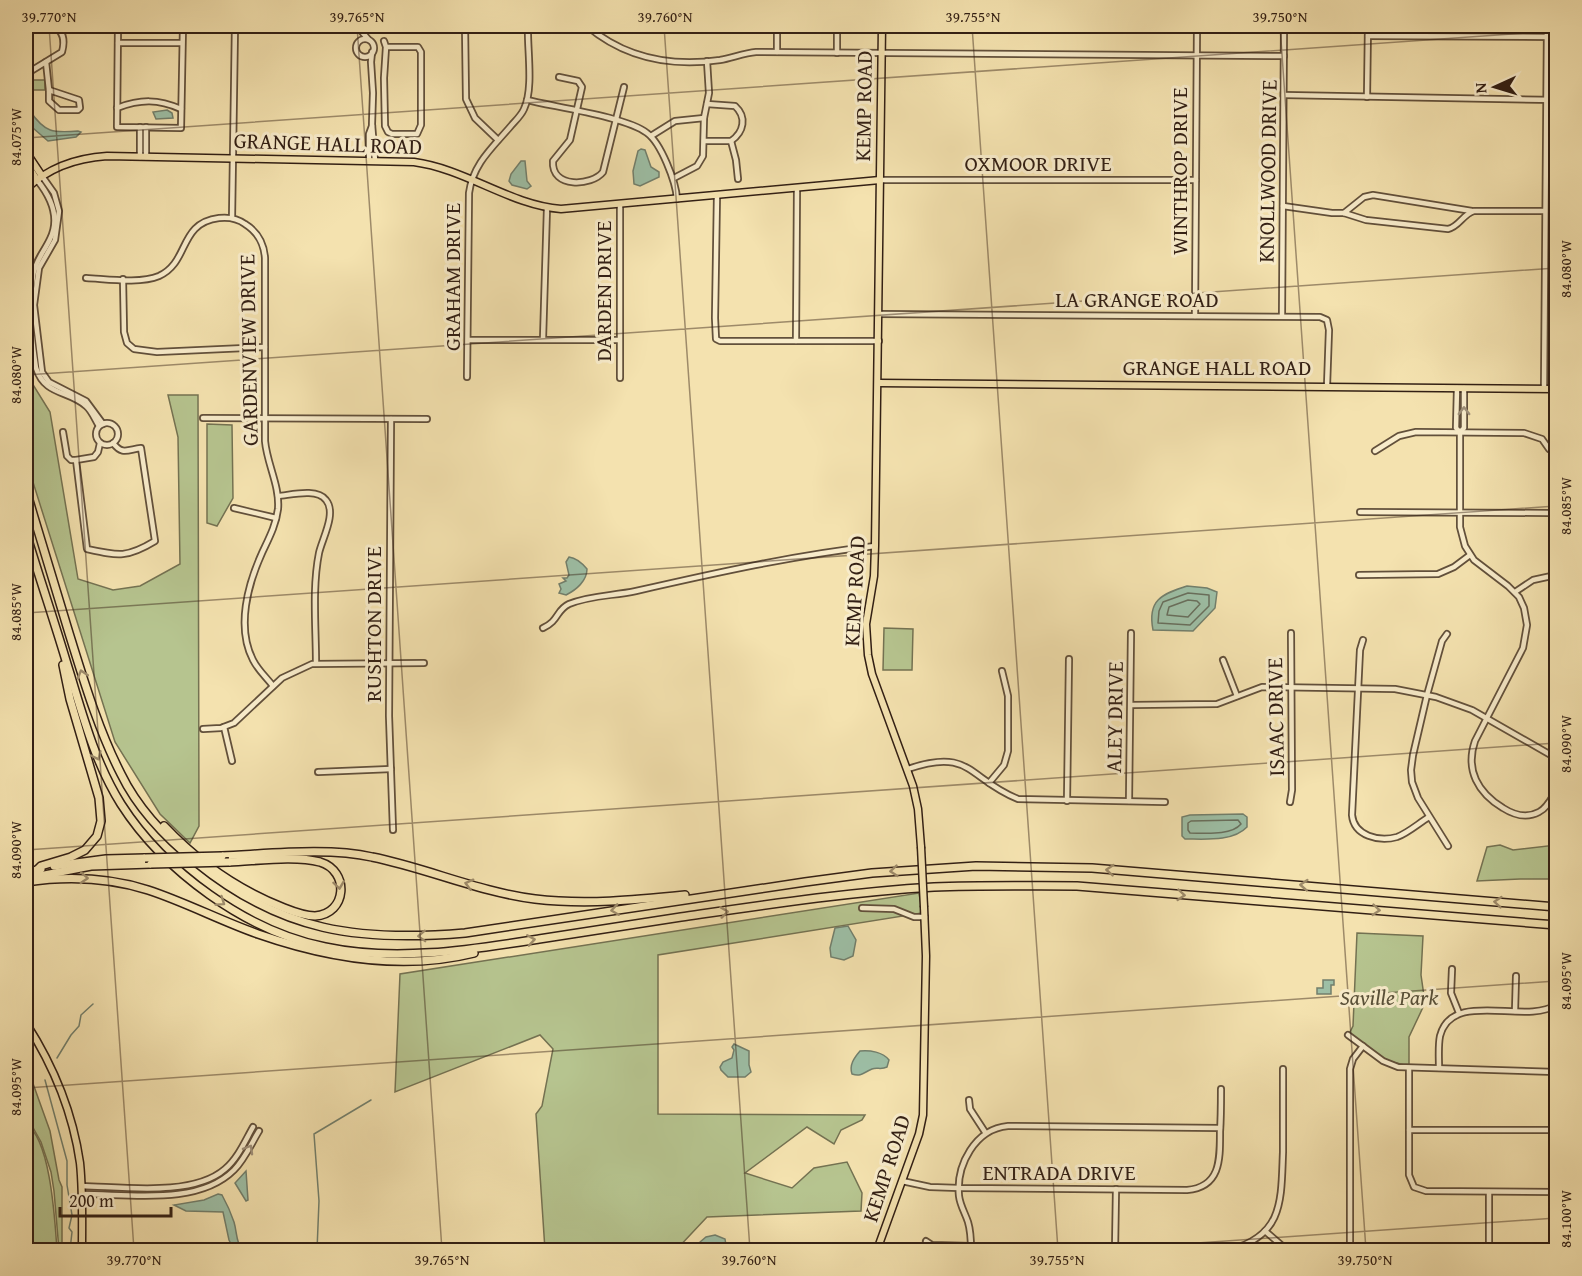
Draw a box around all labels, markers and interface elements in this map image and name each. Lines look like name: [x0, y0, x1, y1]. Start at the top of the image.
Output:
text: 39.770°N: [22, 6, 77, 27]
text: 39.765°N: [330, 6, 385, 27]
text: 39.760°N: [638, 6, 693, 27]
text: 39.755°N: [946, 6, 1001, 27]
text: 39.750°N: [1253, 6, 1308, 27]
street label: KEMP ROAD: [846, 50, 880, 162]
north arrow: [1465, 57, 1525, 117]
street label: KNOLLWOOD DRIVE: [1249, 79, 1285, 263]
text: N: [1468, 82, 1492, 94]
street label: WINTHROP DRIVE: [1163, 87, 1195, 255]
text: 84.075°W: [5, 108, 26, 166]
street label: GRANGE HALL ROAD: [233, 124, 423, 162]
street label: OXMOOR DRIVE: [964, 147, 1112, 179]
street label: GRAHAM DRIVE: [436, 203, 468, 351]
street label: DARDEN DRIVE: [587, 221, 619, 361]
text: 84.080°W: [1555, 240, 1576, 298]
street label: GARDENVIEW DRIVE: [230, 254, 266, 446]
street label: LA GRANGE ROAD: [1055, 283, 1219, 315]
text: 84.080°W: [5, 346, 26, 404]
street label: GRANGE HALL ROAD: [1123, 351, 1311, 383]
one-way arrow: [1458, 406, 1470, 415]
text: 84.085°W: [1555, 477, 1576, 535]
street label: KEMP ROAD: [835, 535, 873, 647]
street label: RUSHTON DRIVE: [357, 546, 389, 702]
text: 84.085°W: [5, 583, 26, 641]
street label: ISAAC DRIVE: [1258, 657, 1292, 777]
street label: ALEY DRIVE: [1097, 661, 1131, 773]
one-way arrow: [77, 669, 89, 680]
text: 84.090°W: [1555, 715, 1576, 773]
one-way arrow: [90, 749, 102, 760]
text: 84.090°W: [5, 821, 26, 879]
one-way arrow: [1105, 864, 1114, 877]
one-way arrow: [889, 865, 898, 878]
one-way arrow: [79, 872, 88, 885]
one-way arrow: [464, 879, 475, 891]
one-way arrow: [1299, 879, 1308, 892]
one-way arrow: [333, 880, 345, 890]
one-way arrow: [1177, 888, 1186, 901]
one-way arrow: [214, 895, 225, 906]
one-way arrow: [1494, 896, 1503, 909]
one-way arrow: [610, 903, 620, 915]
one-way arrow: [1371, 904, 1380, 917]
one-way arrow: [719, 906, 728, 918]
one-way arrow: [417, 930, 426, 942]
one-way arrow: [526, 935, 535, 947]
text: 84.095°W: [1555, 952, 1576, 1010]
park label: Saville Park: [1340, 981, 1439, 1013]
text: 84.095°W: [5, 1058, 26, 1116]
street label: KEMP ROAD: [854, 1110, 918, 1226]
one-way arrow: [242, 1145, 253, 1155]
street label: ENTRADA DRIVE: [982, 1156, 1136, 1188]
scale bar: [60, 1180, 171, 1218]
text: 200 m: [69, 1187, 114, 1214]
text: 84.100°W: [1555, 1190, 1576, 1248]
text: 39.770°N: [107, 1249, 162, 1270]
text: 39.765°N: [415, 1249, 470, 1270]
text: 39.760°N: [722, 1249, 777, 1270]
text: 39.755°N: [1030, 1249, 1085, 1270]
text: 39.750°N: [1338, 1249, 1393, 1270]

